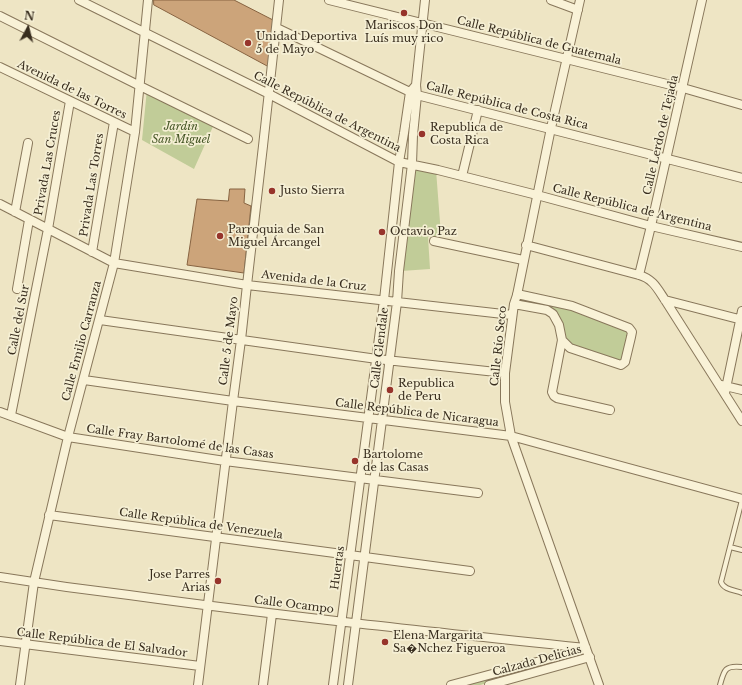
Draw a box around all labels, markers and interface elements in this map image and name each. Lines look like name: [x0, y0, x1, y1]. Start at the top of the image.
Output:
north arrow: [8, 8, 48, 48]
marker: Mariscos Don Luís muy rico: [399, 8, 409, 18]
text: N: [23, 9, 35, 24]
street label: Calle República de Guatemala: [455, 14, 623, 68]
place label: Mariscos Don Luís muy rico: [365, 19, 443, 45]
place label: Unidad Deportiva 5 de Mayo: [256, 30, 357, 56]
marker: Unidad Deportiva 5 de Mayo: [243, 38, 253, 48]
street label: Avenida de las Torres: [15, 58, 129, 122]
street label: Calle República de Argentina: [251, 69, 403, 155]
street label: Calle Lerdo de Tejada: [641, 74, 681, 196]
street label: Calle República de Costa Rica: [425, 79, 589, 133]
street label: Privada Las Cruces: [32, 109, 64, 217]
park label: Jardín San Miguel: [152, 120, 210, 146]
place label: Republica de Costa Rica: [430, 121, 503, 147]
marker: Republica de Costa Rica: [417, 129, 427, 139]
street label: Privada Las Torres: [77, 132, 107, 238]
street label: Calle República de Argentina: [551, 182, 713, 234]
place label: Justo Sierra: [280, 184, 345, 198]
marker: Justo Sierra: [267, 186, 277, 196]
place label: Parroquia de San Miguel Árcangel: [228, 223, 324, 249]
place label: Octavio Paz: [390, 225, 457, 239]
marker: Octavio Paz: [377, 227, 387, 237]
marker: Parroquia de San Miguel Árcangel: [215, 231, 225, 241]
street label: Avenida de la Cruz: [261, 268, 367, 294]
street label: Calle Emilio Carranza: [60, 279, 104, 403]
street label: Calle del Sur: [6, 284, 32, 356]
street label: Calle 5 de Mayo: [217, 296, 241, 386]
street label: Calle Río Seco: [488, 305, 510, 387]
street label: Calle Glendale: [368, 307, 392, 389]
place label: Republica de Peru: [398, 377, 454, 403]
marker: Republica de Peru: [385, 385, 395, 395]
street label: Calle República de Nicaragua: [334, 396, 500, 430]
street label: Calle Fray Bartolomé de las Casas: [86, 422, 274, 462]
place label: Bartolome de las Casas: [363, 448, 429, 474]
marker: Bartolome de las Casas: [350, 456, 360, 466]
street label: Calle República de Venezuela: [118, 506, 284, 542]
street label: Huertas: [328, 545, 348, 591]
place label: Jose Parres Arias: [149, 568, 210, 594]
marker: Jose Parres Arias: [213, 576, 223, 586]
street label: Calle Ocampo: [253, 594, 335, 616]
street label: Calle República de El Salvador: [16, 626, 188, 660]
place label: Elena Margarita Sa�Nchez Figueroa: [393, 629, 506, 655]
marker: Elena Margarita Sa�Nchez Figueroa: [380, 637, 390, 647]
street label: Calzada Delicias: [491, 643, 583, 679]

